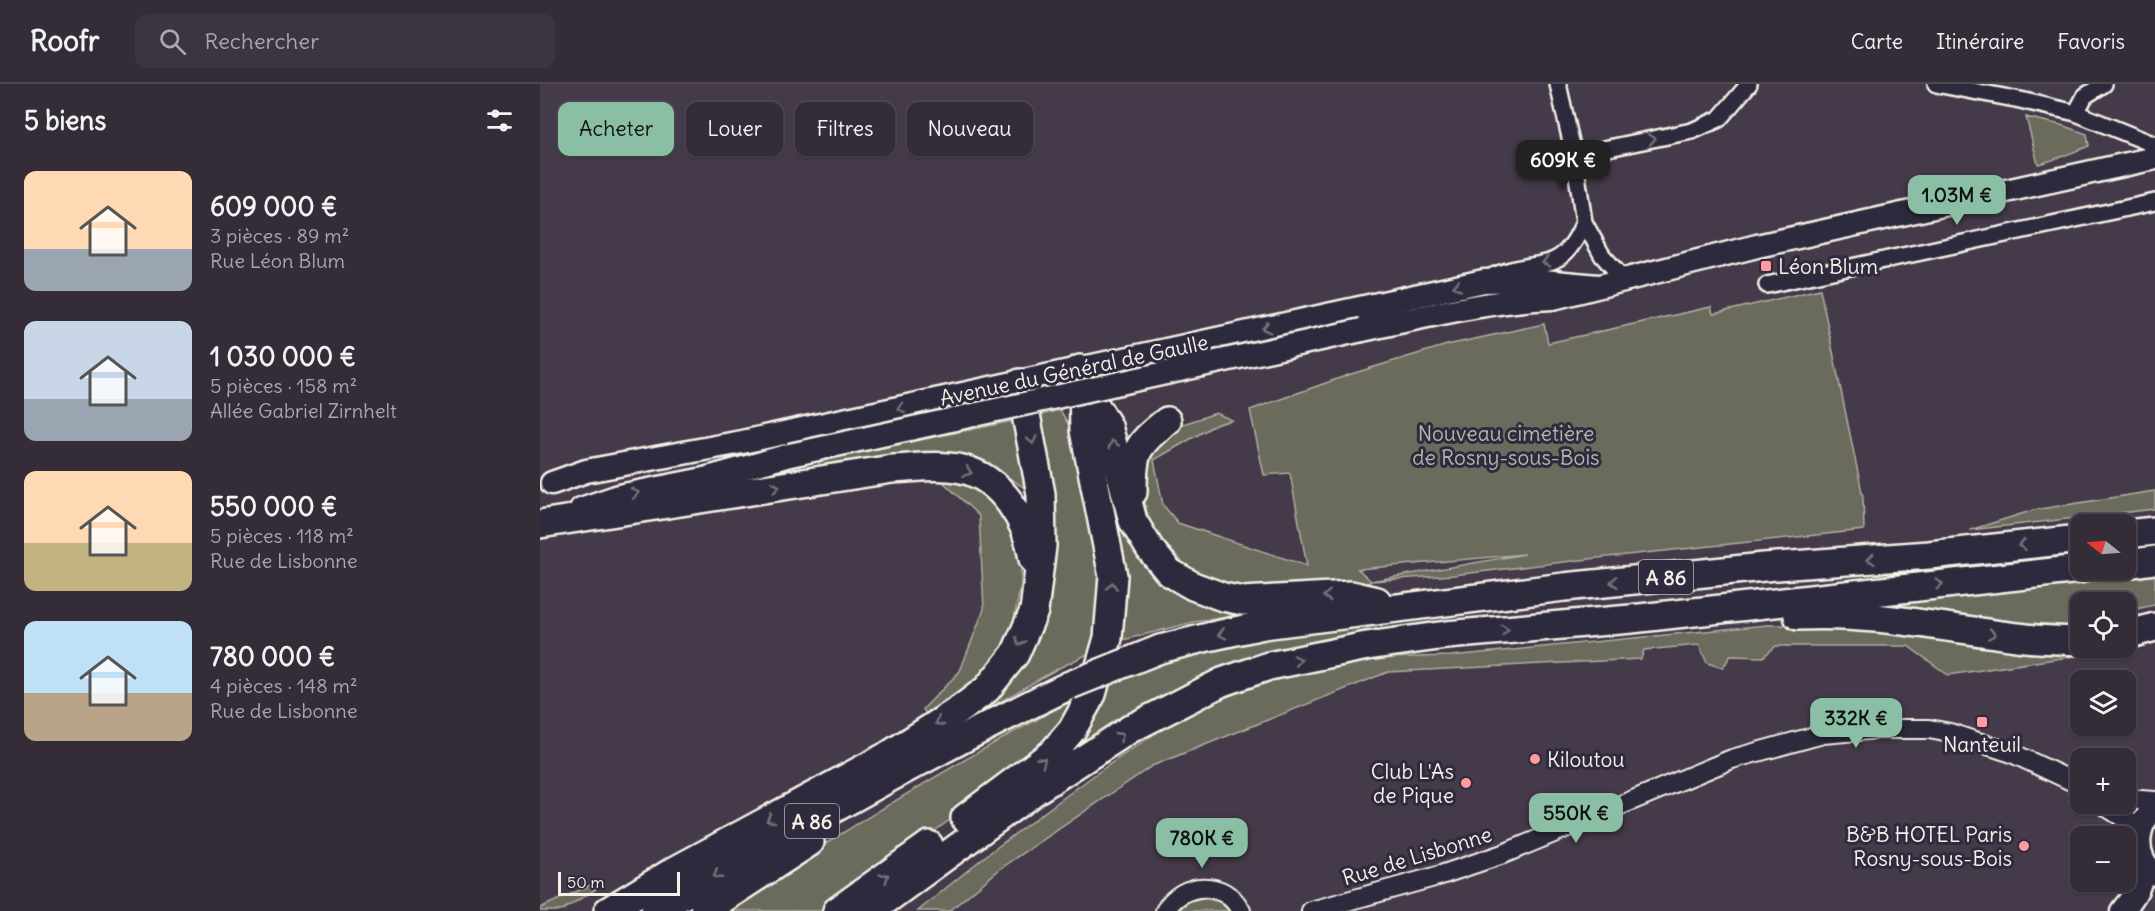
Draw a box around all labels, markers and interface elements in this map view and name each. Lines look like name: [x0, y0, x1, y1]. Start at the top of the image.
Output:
search box: [135, 14, 555, 68]
text: Roofr: [30, 23, 99, 59]
icon: search: [156, 25, 189, 58]
text: Rechercher: [204, 27, 319, 55]
text: Carte: [1851, 28, 1903, 55]
text: Itinéraire: [1936, 28, 2024, 55]
text: Favoris: [2057, 28, 2125, 55]
chip: Acheter: [558, 102, 674, 156]
chip: Louer: [686, 102, 783, 156]
chip: Filtres: [795, 102, 895, 156]
chip: Nouveau: [907, 102, 1033, 156]
text: 5 biens: [24, 104, 106, 137]
icon: filters: [483, 104, 516, 137]
one-way arrow: [1646, 133, 1656, 146]
pin: 609K €: [1514, 140, 1612, 191]
text: 609K €: [1530, 147, 1596, 172]
pin: 1.03M €: [1902, 175, 2012, 226]
text: 1.03M €: [1922, 182, 1992, 207]
text: 609 000 €: [210, 190, 337, 223]
icon: home: [72, 195, 144, 267]
text: 3 pièces · 89 m²: [210, 223, 349, 248]
text: Rue Léon Blum: [210, 248, 345, 273]
place label: Léon Blum: [1778, 253, 1878, 280]
one-way arrow: [1542, 255, 1552, 268]
marker: Léon Blum: [1759, 259, 1773, 273]
one-way arrow: [1452, 279, 1462, 292]
one-way arrow: [1261, 320, 1271, 333]
street label: Avenue du Général de Gaulle: [937, 328, 1211, 412]
text: 1 030 000 €: [210, 340, 356, 373]
icon: home: [72, 345, 144, 417]
text: 5 pièces · 158 m²: [210, 373, 357, 398]
text: Allée Gabriel Zirnhelt: [210, 398, 397, 423]
one-way arrow: [896, 401, 906, 414]
park label: Nouveau cimetière de Rosny-sous-Bois: [1412, 420, 1600, 471]
one-way arrow: [1025, 435, 1038, 445]
one-way arrow: [1107, 439, 1120, 449]
one-way arrow: [963, 465, 973, 478]
one-way arrow: [771, 482, 780, 494]
one-way arrow: [630, 487, 640, 500]
text: 550 000 €: [210, 490, 337, 523]
icon: home: [72, 495, 144, 567]
north arrow: [2070, 514, 2136, 580]
map controls: [2070, 514, 2136, 892]
text: 5 pièces · 118 m²: [210, 523, 354, 548]
one-way arrow: [2018, 538, 2027, 551]
text: Rue de Lisbonne: [210, 548, 358, 573]
one-way arrow: [1866, 552, 1875, 565]
road number: A 86: [1639, 560, 1693, 594]
one-way arrow: [1609, 575, 1618, 588]
one-way arrow: [1935, 579, 1944, 591]
one-way arrow: [1105, 581, 1118, 590]
one-way arrow: [1322, 590, 1331, 603]
button: locate: [2070, 592, 2136, 658]
one-way arrow: [1500, 624, 1509, 637]
one-way arrow: [1218, 627, 1228, 640]
one-way arrow: [1988, 627, 1997, 639]
one-way arrow: [1016, 636, 1028, 647]
text: 780 000 €: [210, 640, 335, 673]
icon: home: [72, 645, 144, 717]
one-way arrow: [1293, 654, 1303, 667]
button: layers: [2070, 670, 2136, 736]
text: 4 pièces · 148 m²: [210, 673, 357, 698]
text: Rue de Lisbonne: [210, 698, 358, 723]
pin: 332K €: [1807, 698, 1905, 749]
text: 332K €: [1824, 705, 1888, 730]
one-way arrow: [935, 715, 945, 727]
marker: Nanteuil: [1975, 715, 1989, 729]
one-way arrow: [1114, 731, 1124, 743]
place label: Nanteuil: [1943, 731, 2021, 758]
place label: Kiloutou: [1547, 746, 1625, 773]
button: +: [2070, 748, 2136, 814]
marker: Kiloutou: [1528, 752, 1542, 766]
one-way arrow: [1035, 757, 1046, 768]
place label: Club L'As de Pique: [1371, 758, 1454, 809]
marker: Club L'As de Pique: [1459, 776, 1473, 790]
pin: 550K €: [1527, 793, 1625, 844]
text: 550K €: [1543, 800, 1609, 825]
road number: A 86: [785, 804, 839, 838]
one-way arrow: [766, 812, 776, 823]
pin: 780K €: [1153, 818, 1251, 869]
street label: Rue de Lisbonne: [1339, 820, 1495, 892]
place label: B&B HOTEL Paris Rosny-sous-Bois: [1846, 821, 2012, 872]
text: 780K €: [1170, 825, 1234, 850]
button: −: [2070, 826, 2136, 892]
marker: B&B HOTEL Paris Rosny-sous-Bois: [2017, 839, 2031, 853]
one-way arrow: [713, 868, 724, 879]
scale bar: [558, 869, 680, 896]
text: 50 m: [567, 872, 605, 892]
one-way arrow: [878, 873, 889, 884]

